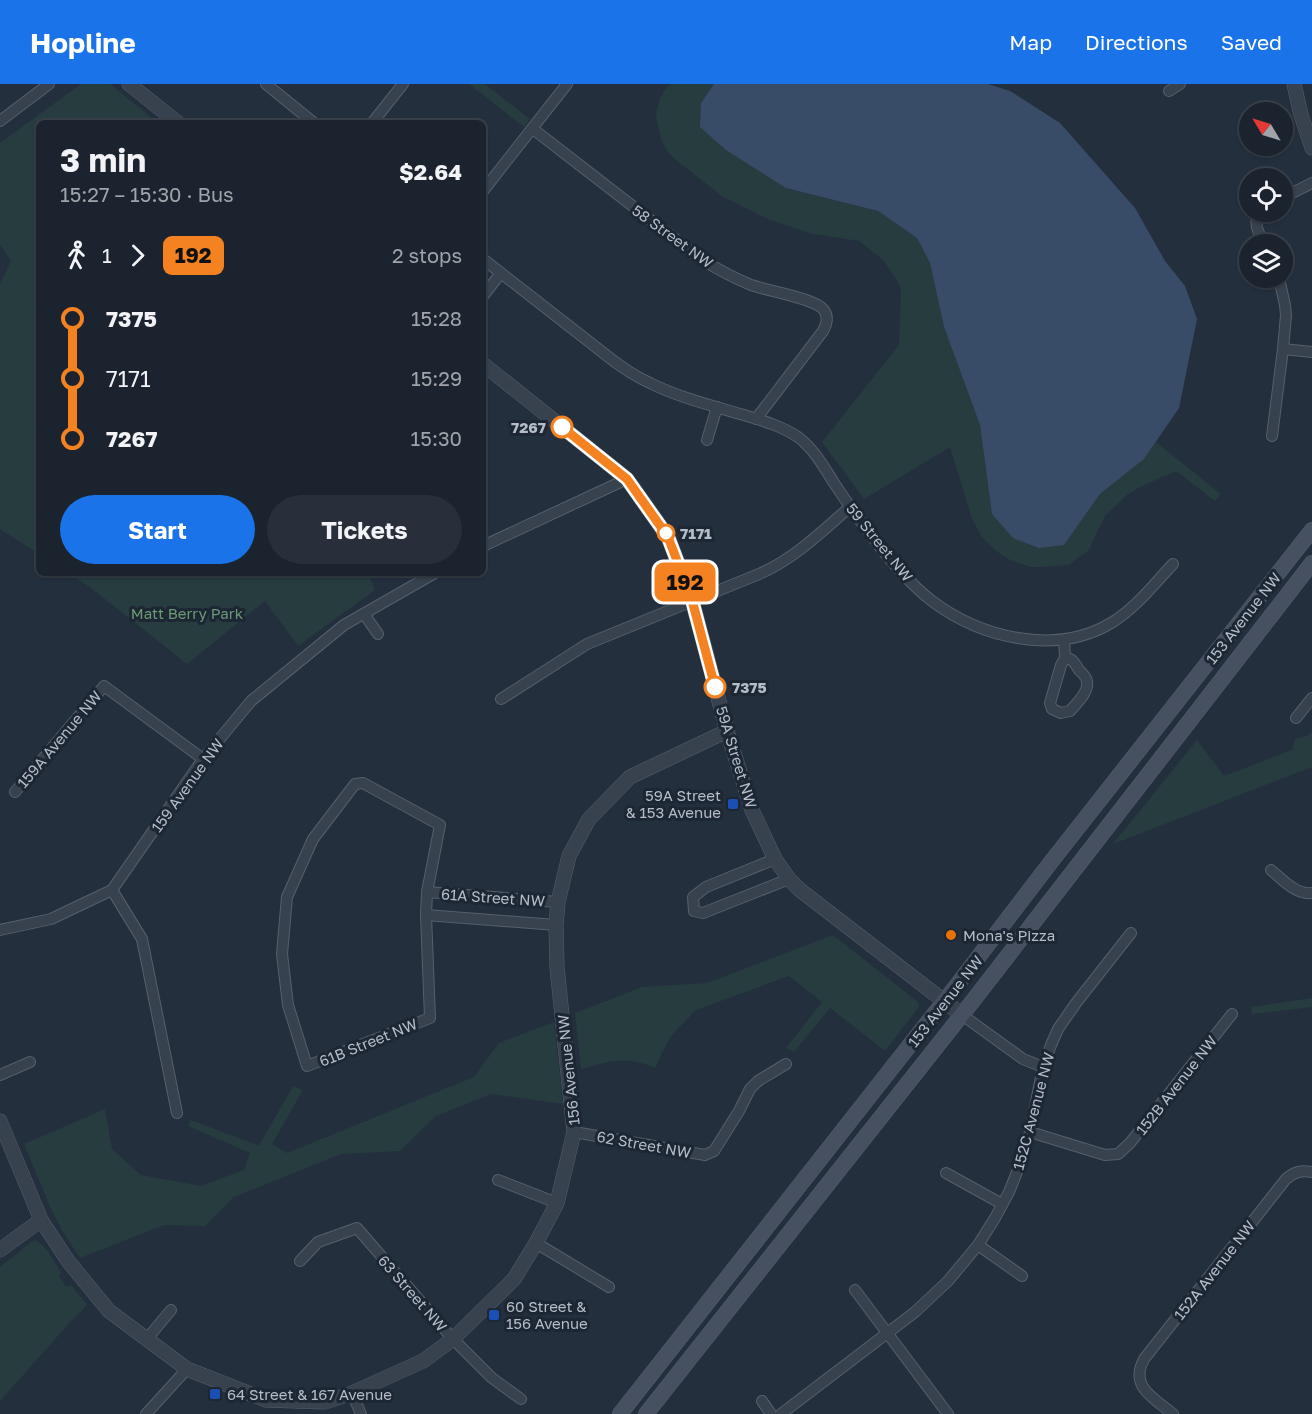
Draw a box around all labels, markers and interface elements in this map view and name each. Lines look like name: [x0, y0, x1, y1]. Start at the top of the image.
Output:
text: Hopline: [30, 26, 136, 59]
text: Map: [1009, 29, 1052, 55]
text: Directions: [1085, 29, 1188, 55]
text: Saved: [1221, 29, 1282, 55]
north arrow: [1239, 102, 1293, 156]
map controls: [1239, 102, 1293, 288]
text: 3 min: [60, 140, 146, 179]
text: $2.64: [399, 158, 462, 185]
button: locate: [1239, 168, 1293, 222]
text: 15:27 – 15:30 · Bus: [60, 182, 234, 206]
street label: 58 Street NW: [629, 201, 717, 271]
button: layers: [1239, 234, 1293, 288]
icon: walk: [60, 239, 93, 272]
icon: forward: [121, 239, 154, 272]
text: 192: [175, 242, 212, 268]
text: 1: [102, 243, 112, 267]
text: 2 stops: [392, 243, 462, 267]
text: 7375: [106, 305, 157, 332]
text: 15:28: [411, 306, 462, 330]
text: 7171: [106, 365, 151, 392]
text: 15:29: [411, 366, 462, 390]
marker: 7267: [551, 416, 573, 438]
place label: 7267: [511, 418, 546, 436]
text: 7267: [106, 425, 157, 452]
text: 15:30: [411, 426, 462, 450]
button: Start: [60, 495, 255, 564]
button: Tickets: [267, 495, 462, 564]
street label: 59 Street NW: [843, 499, 917, 585]
marker: 7171: [657, 524, 675, 542]
place label: 7171: [680, 524, 712, 542]
line badge: 192: [650, 562, 720, 602]
text: 192: [667, 569, 703, 595]
street label: 153 Avenue NW: [1202, 569, 1284, 667]
park label: Matt Berry Park: [131, 604, 244, 622]
marker: 7375: [704, 676, 726, 698]
place label: 7375: [732, 678, 767, 696]
street label: 159A Avenue NW: [13, 687, 105, 791]
street label: 59A Street NW: [713, 704, 761, 810]
street label: 159 Avenue NW: [147, 735, 227, 835]
place label: 59A Street & 153 Avenue: [626, 786, 721, 821]
marker: 59A Street & 153 Avenue: [726, 797, 740, 811]
street label: 61A Street NW: [440, 884, 546, 910]
place label: Mona's Pizza: [963, 926, 1055, 944]
marker: Mona's Pizza: [944, 928, 958, 942]
street label: 153 Avenue NW: [904, 952, 986, 1050]
street label: 61B Street NW: [316, 1014, 420, 1070]
street label: 156 Avenue NW: [553, 1014, 583, 1126]
street label: 152B Avenue NW: [1132, 1032, 1220, 1138]
street label: 152C Avenue NW: [1009, 1050, 1057, 1172]
street label: 62 Street NW: [595, 1127, 693, 1161]
street label: 152A Avenue NW: [1170, 1217, 1258, 1323]
street label: 63 Street NW: [375, 1251, 451, 1335]
place label: 60 Street & 156 Avenue: [506, 1297, 588, 1332]
marker: 60 Street & 156 Avenue: [487, 1308, 501, 1322]
place label: 64 Street & 167 Avenue: [227, 1385, 392, 1403]
marker: 64 Street & 167 Avenue: [208, 1387, 222, 1401]

